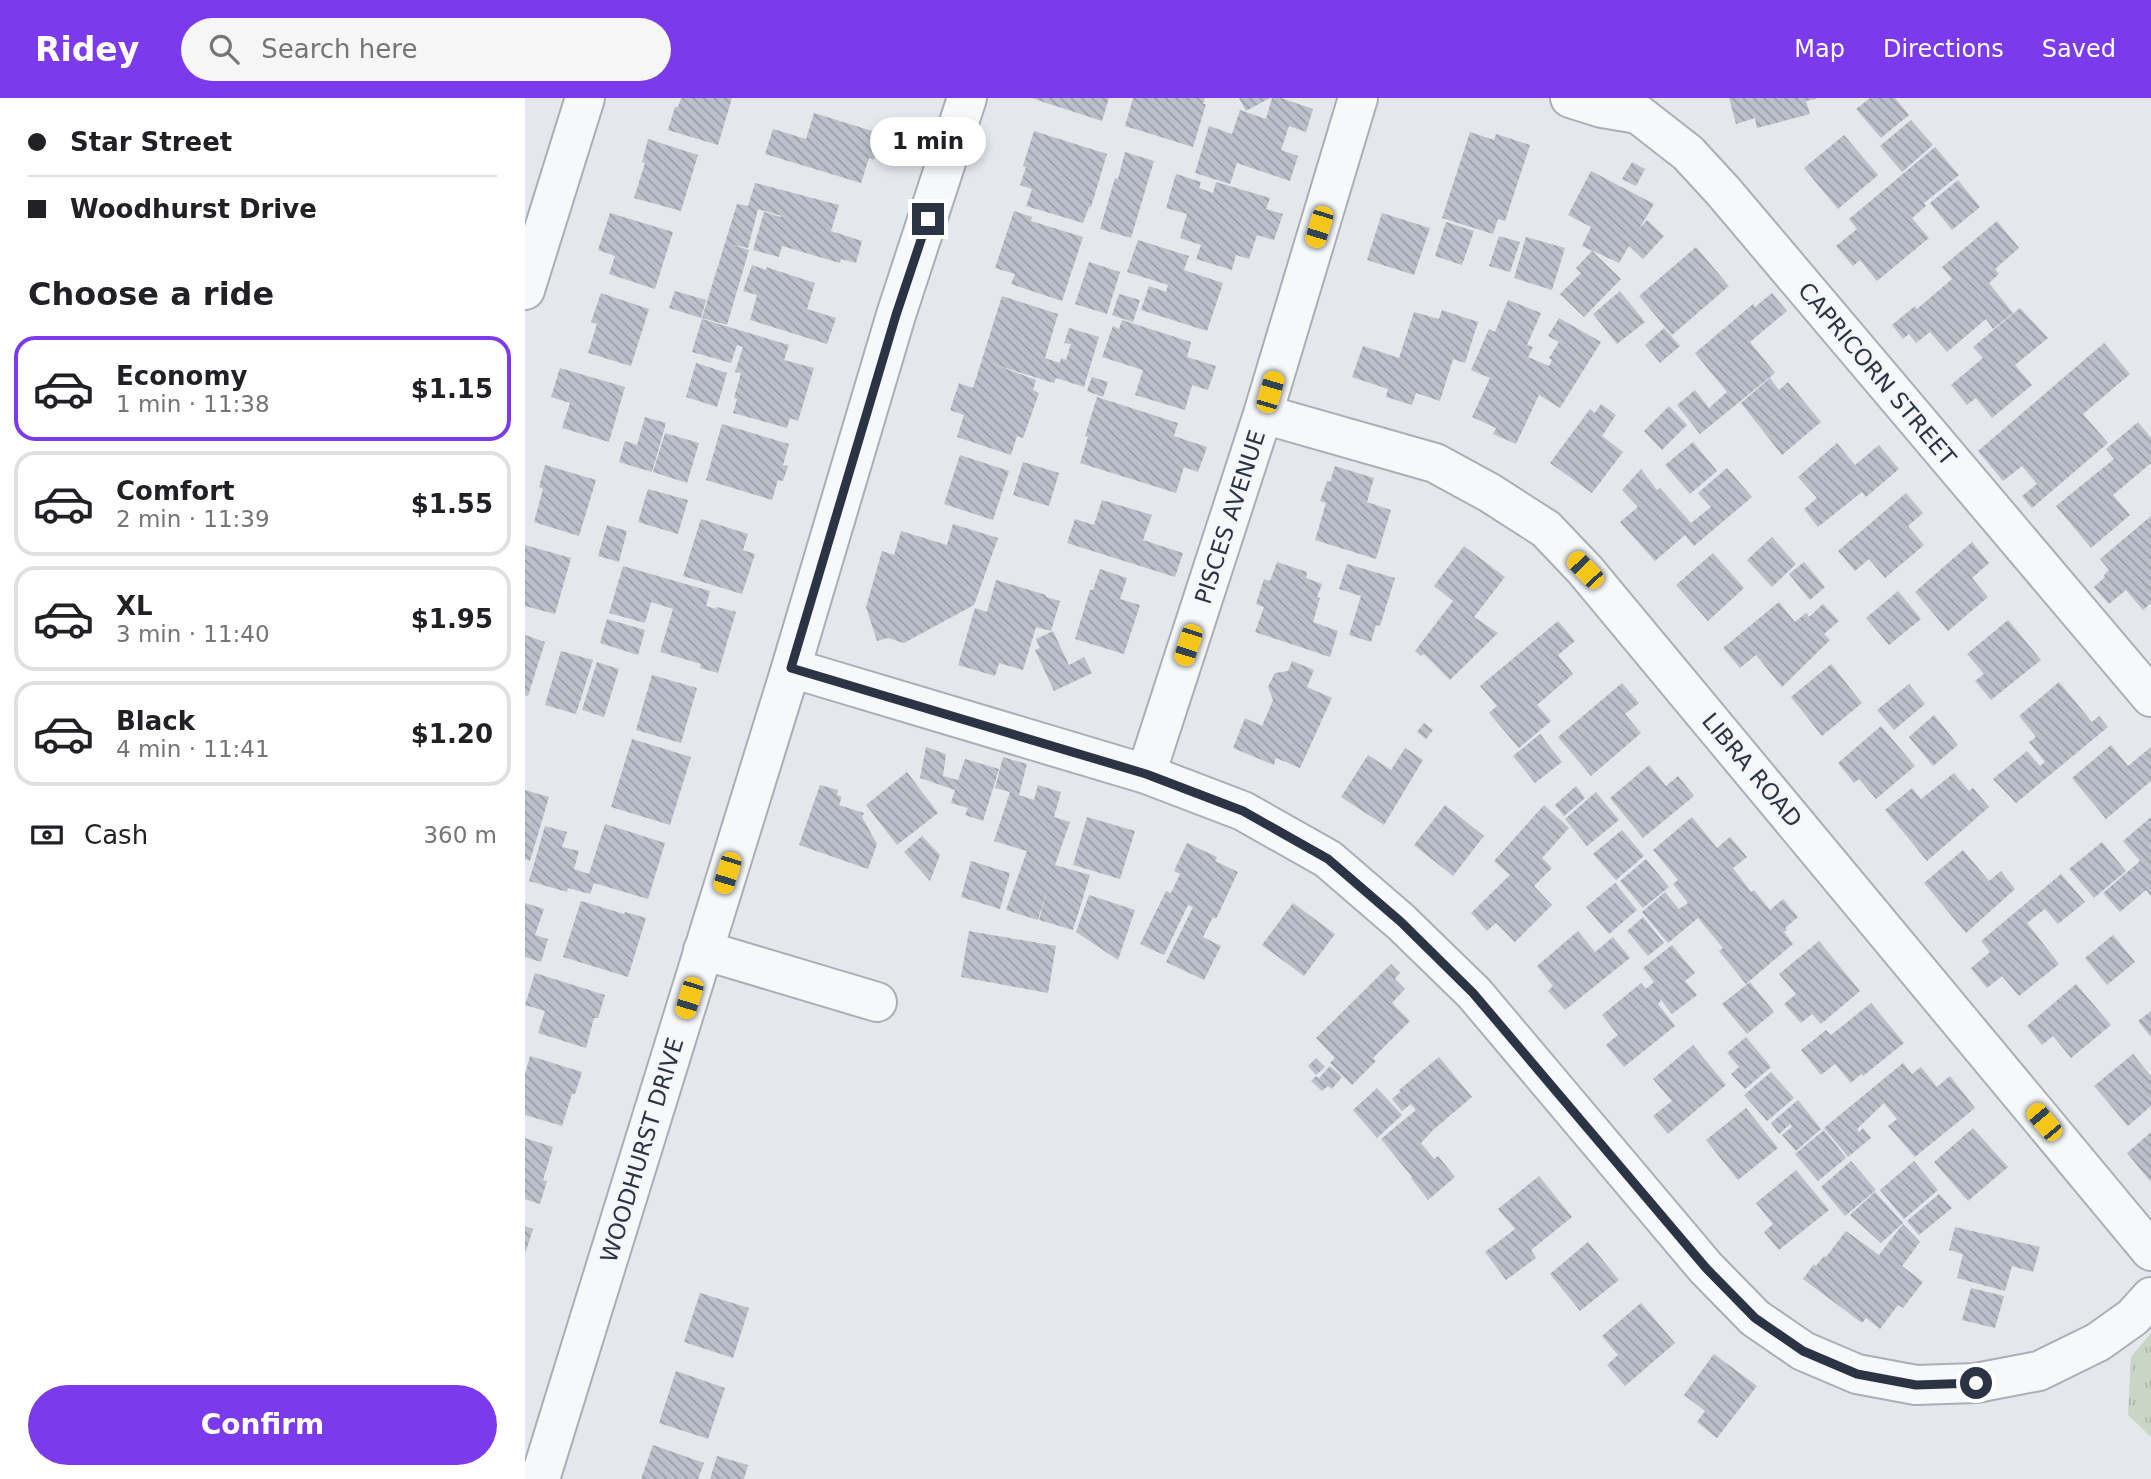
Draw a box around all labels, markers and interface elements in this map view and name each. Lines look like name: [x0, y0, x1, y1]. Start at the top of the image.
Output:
search box: [181, 18, 671, 81]
text: Ridey: [35, 30, 139, 69]
icon: search: [205, 30, 243, 68]
text: Search here: [261, 34, 417, 64]
text: Map: [1794, 35, 1845, 63]
text: Directions: [1883, 35, 2004, 63]
text: Saved: [2042, 35, 2116, 63]
callout: 1 min: [870, 117, 986, 166]
text: Star Street: [70, 127, 232, 157]
text: 1 min: [892, 128, 964, 154]
text: Woodhurst Drive: [70, 194, 317, 224]
route end: [912, 203, 944, 235]
car: [1303, 204, 1336, 250]
text: Choose a ride: [28, 275, 274, 313]
street label: CAPRICORN STREET: [1793, 277, 1962, 471]
icon: car: [32, 357, 95, 420]
text: Economy: [116, 361, 247, 391]
car: [1255, 369, 1286, 415]
text: $1.15: [411, 374, 493, 404]
text: 1 min · 11:38: [116, 391, 270, 417]
street label: PISCES AVENUE: [1190, 427, 1270, 607]
icon: car: [32, 472, 95, 535]
text: Comfort: [116, 476, 234, 506]
text: $1.55: [411, 489, 493, 519]
text: 2 min · 11:39: [116, 506, 270, 532]
car: [1563, 548, 1608, 592]
icon: car: [32, 587, 95, 650]
text: XL: [116, 591, 153, 621]
text: $1.95: [411, 604, 493, 634]
text: 3 min · 11:40: [116, 621, 270, 647]
car: [1172, 622, 1205, 668]
icon: car: [32, 702, 95, 765]
text: Black: [116, 706, 195, 736]
street label: LIBRA ROAD: [1697, 708, 1807, 832]
text: $1.20: [411, 719, 493, 749]
text: 4 min · 11:41: [116, 736, 270, 762]
icon: cash: [28, 816, 66, 854]
text: Cash: [84, 820, 148, 850]
text: 360 m: [423, 822, 497, 848]
car: [711, 850, 744, 896]
car: [673, 975, 706, 1021]
street label: WOODHURST DRIVE: [595, 1035, 689, 1265]
car: [2023, 1099, 2066, 1145]
route start: [1960, 1367, 1992, 1399]
button: Confirm: [28, 1385, 497, 1465]

